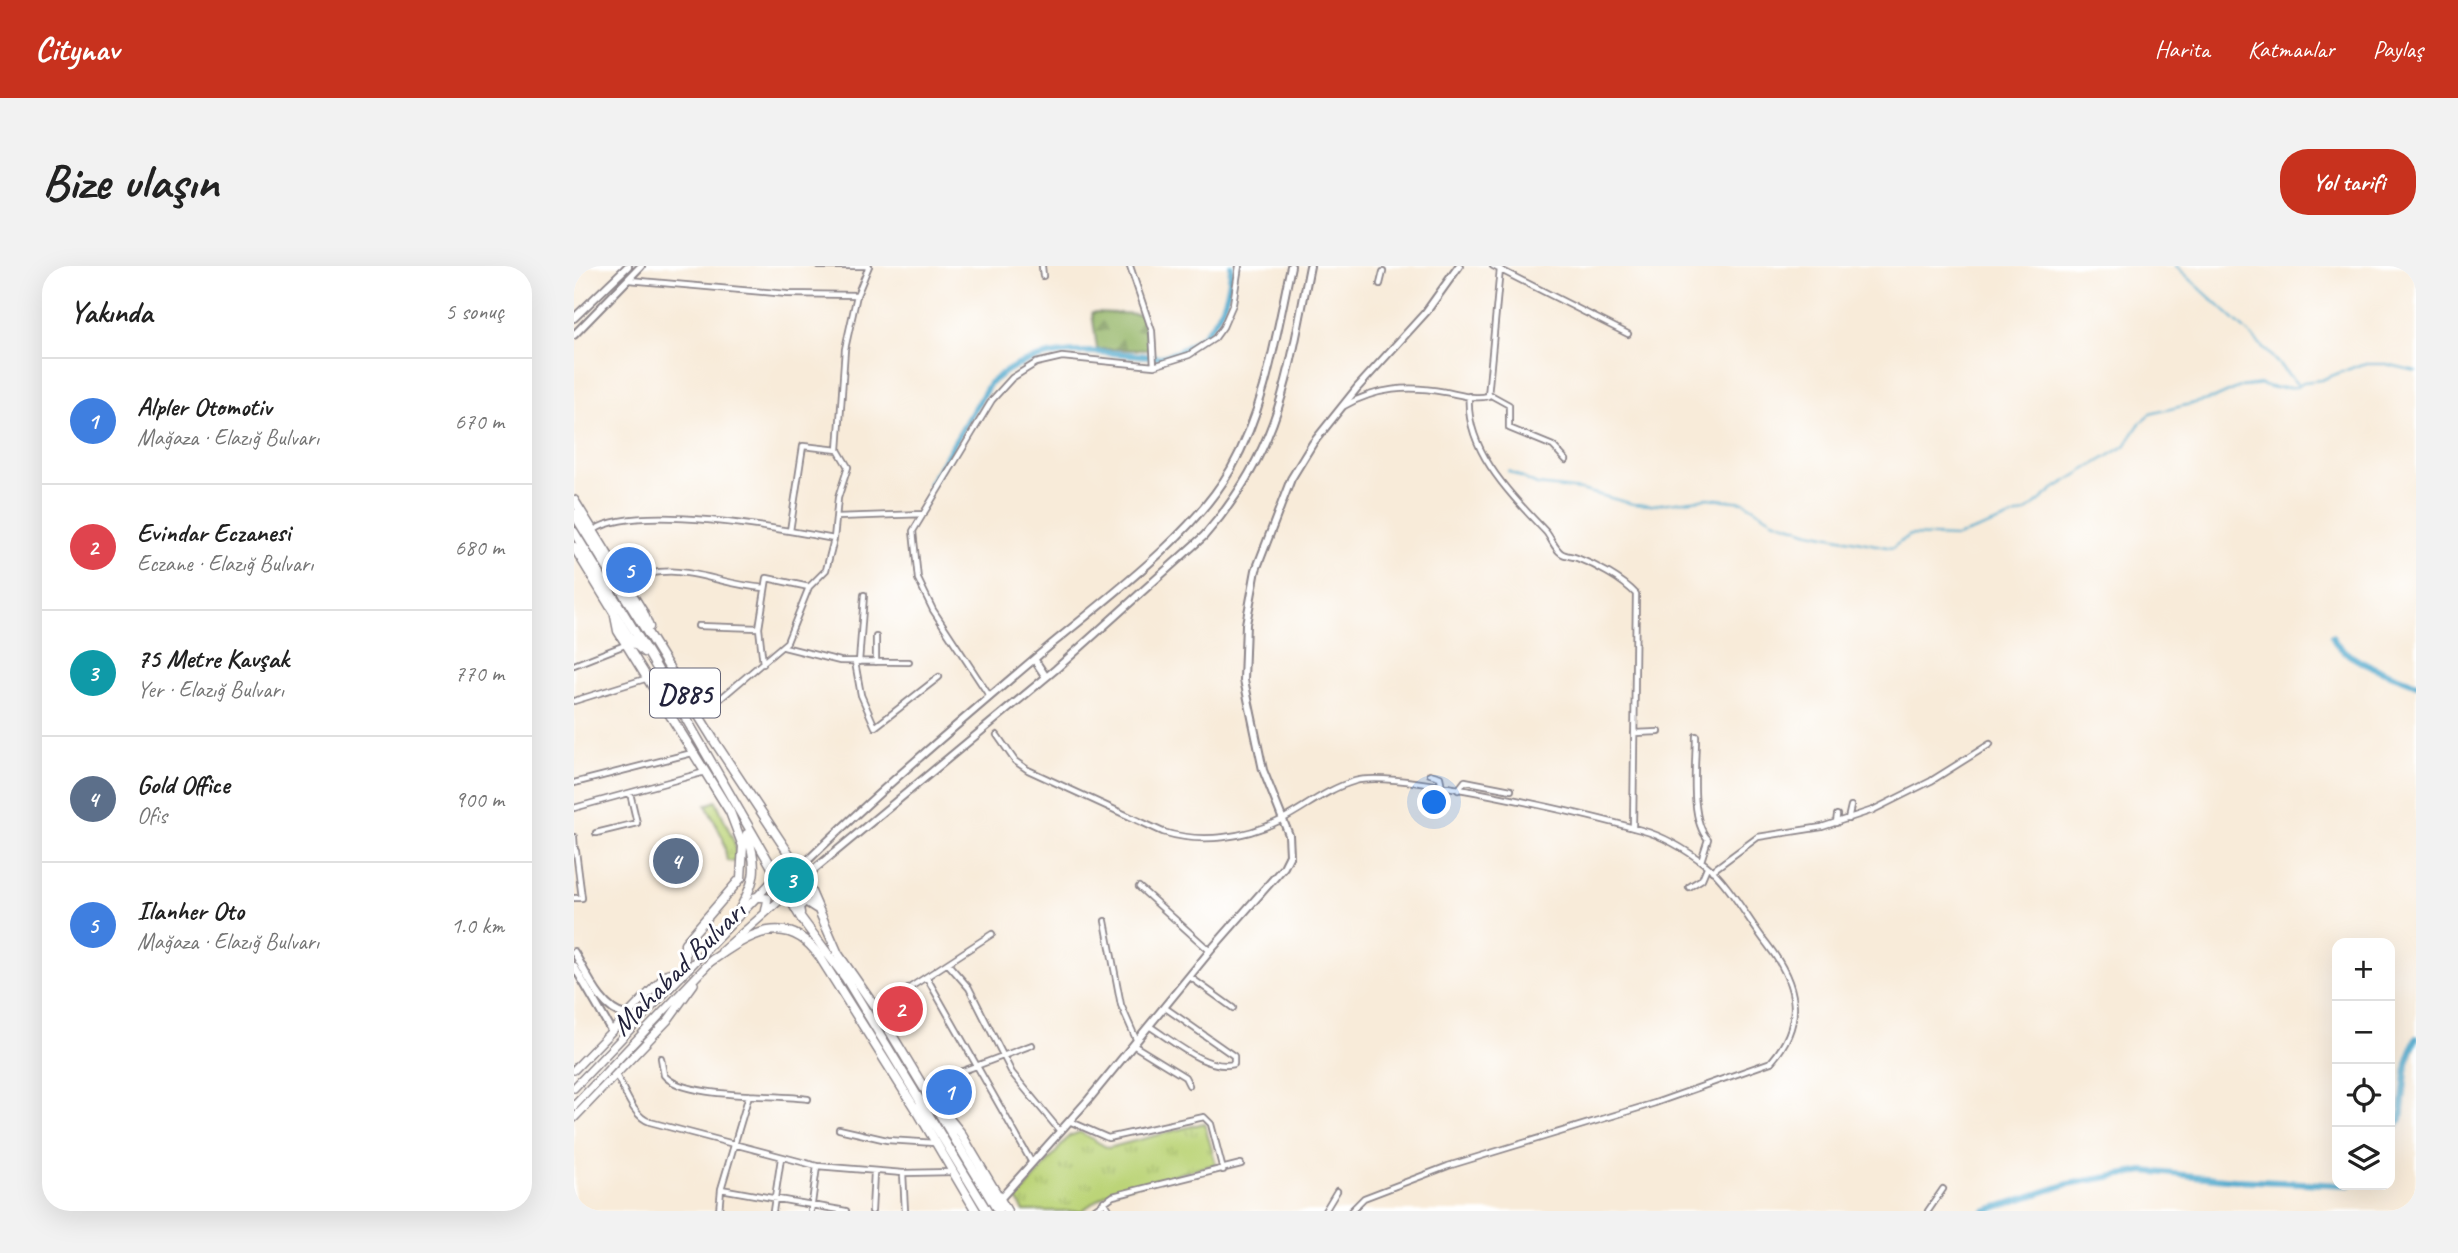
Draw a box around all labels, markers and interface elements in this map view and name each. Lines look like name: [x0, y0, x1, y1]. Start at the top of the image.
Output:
text: Citynav: [35, 28, 119, 70]
text: Harita: [2155, 34, 2210, 64]
text: Katmanlar: [2248, 34, 2335, 64]
text: Paylaş: [2373, 34, 2423, 64]
button: Yol tarifi: [2280, 149, 2416, 215]
text: Bize ulaşın: [42, 151, 218, 213]
text: Yakında: [70, 293, 152, 331]
text: 5 sonuç: [445, 297, 504, 326]
text: Alpler Otomotiv: [137, 390, 272, 423]
text: 1: [88, 407, 98, 436]
text: 670 m: [455, 407, 504, 436]
text: Mağaza · Elazığ Bulvarı: [137, 423, 319, 452]
text: Evindar Eczanesi: [137, 516, 290, 549]
text: 2: [88, 533, 98, 562]
text: 680 m: [455, 533, 504, 562]
pin: 5: [606, 544, 652, 596]
text: Eczane · Elazığ Bulvarı: [137, 549, 313, 578]
text: 75 Metre Kavşak: [137, 642, 289, 675]
text: 3: [88, 659, 98, 688]
text: 770 m: [455, 659, 504, 688]
road number: D885: [650, 668, 720, 718]
text: Yer · Elazığ Bulvarı: [137, 675, 284, 704]
text: Gold Office: [137, 768, 229, 801]
text: 4: [88, 785, 98, 814]
text: 900 m: [455, 785, 504, 814]
your location: [1417, 785, 1451, 819]
text: Ofis: [137, 801, 167, 830]
pin: 4: [653, 835, 699, 887]
pin: 3: [768, 854, 814, 906]
street label: Mahabad Bulvarı: [603, 892, 754, 1043]
text: Ilanher Oto: [137, 894, 244, 927]
text: 5: [88, 911, 98, 940]
text: 1.0 km: [451, 911, 504, 940]
text: Mağaza · Elazığ Bulvarı: [137, 927, 319, 956]
map controls: [2332, 938, 2395, 1190]
button: +: [2332, 938, 2395, 1001]
pin: 2: [877, 983, 923, 1035]
button: −: [2332, 1001, 2395, 1064]
button: locate: [2332, 1064, 2395, 1127]
pin: 1: [926, 1066, 972, 1118]
button: layers: [2332, 1127, 2395, 1190]

